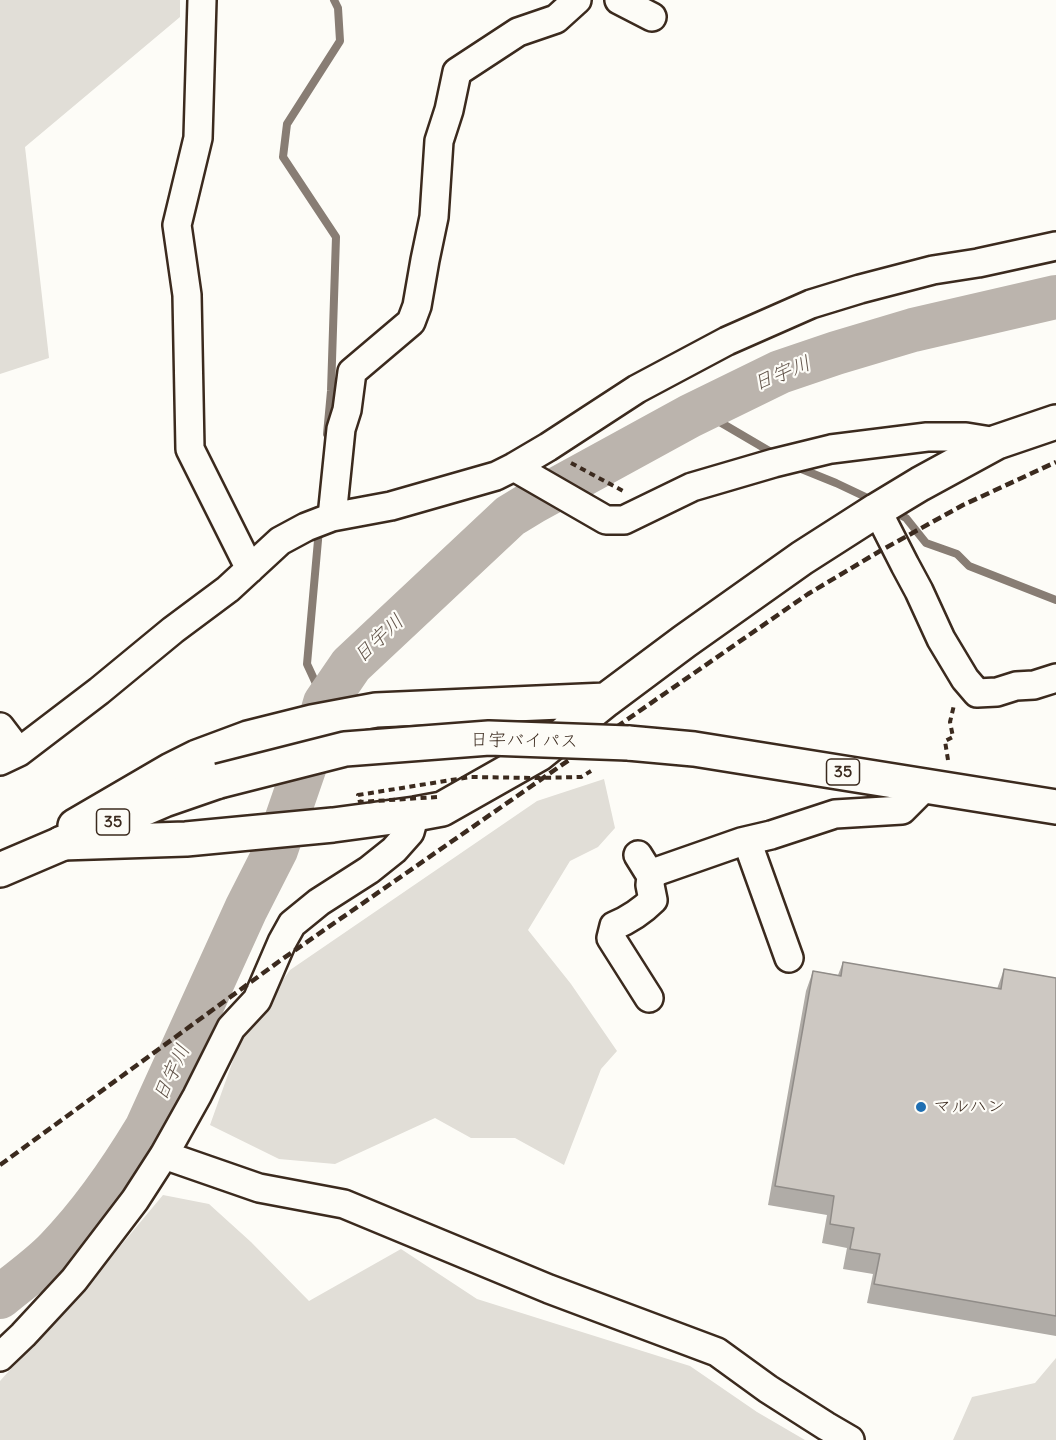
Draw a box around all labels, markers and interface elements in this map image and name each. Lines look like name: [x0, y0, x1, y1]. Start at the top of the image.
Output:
water label: 日宇川: [750, 352, 814, 396]
water label: 日宇川: [349, 610, 409, 668]
street label: 日宇バイパス: [470, 729, 578, 753]
road number: 35: [826, 759, 860, 785]
road number: 35: [96, 809, 130, 835]
water label: 日宇川: [148, 1041, 196, 1105]
place label: マルハン: [933, 1096, 1005, 1118]
marker: マルハン: [914, 1100, 928, 1114]

